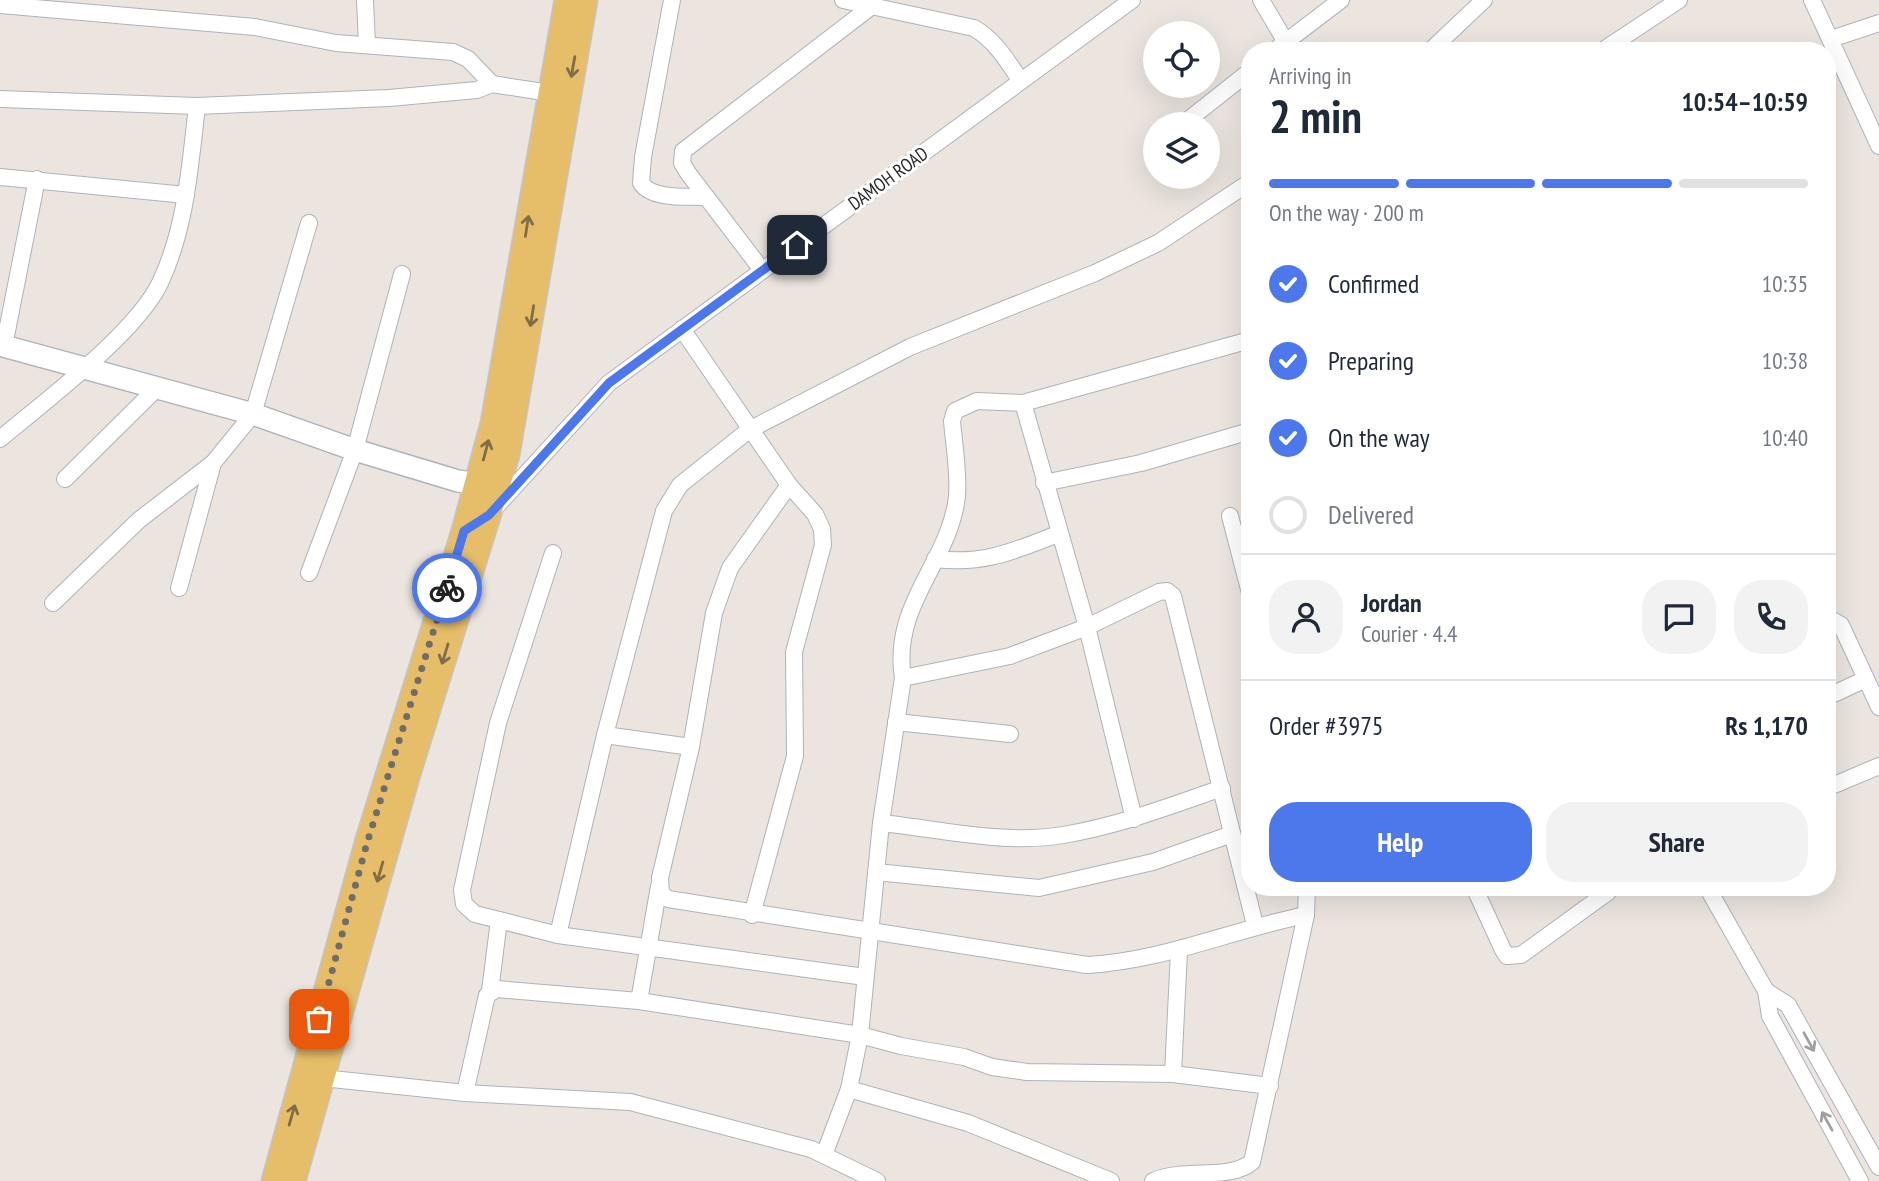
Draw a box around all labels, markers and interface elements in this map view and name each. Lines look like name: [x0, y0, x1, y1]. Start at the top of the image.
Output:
map controls: [1143, 21, 1220, 189]
button: locate: [1143, 21, 1220, 98]
one-way arrow: [566, 55, 579, 78]
text: Arriving in: [1269, 61, 1351, 90]
text: 10:54–10:59: [1681, 85, 1808, 118]
text: 2 min: [1269, 86, 1362, 146]
button: layers: [1143, 112, 1220, 189]
street label: DAMOH ROAD: [843, 141, 933, 215]
text: On the way · 200 m: [1269, 198, 1424, 227]
one-way arrow: [521, 215, 534, 238]
pin: [767, 215, 827, 275]
icon: home: [778, 226, 816, 264]
icon: check: [1269, 265, 1307, 303]
text: Confirmed: [1328, 267, 1419, 300]
text: 10:35: [1762, 269, 1808, 298]
one-way arrow: [525, 304, 538, 327]
icon: check: [1269, 342, 1307, 380]
text: Preparing: [1328, 344, 1414, 377]
text: 10:38: [1762, 346, 1808, 375]
icon: check: [1269, 419, 1307, 457]
text: On the way: [1328, 421, 1430, 454]
text: 10:40: [1762, 423, 1808, 452]
one-way arrow: [480, 439, 493, 462]
text: Delivered: [1328, 498, 1414, 531]
courier: [412, 553, 482, 623]
icon: bike: [428, 569, 466, 607]
button: person: [1269, 580, 1343, 654]
button: chat: [1642, 580, 1716, 654]
button: phone: [1734, 580, 1808, 654]
text: Jordan: [1361, 586, 1422, 619]
text: Courier · 4.4: [1361, 619, 1457, 648]
one-way arrow: [438, 643, 451, 665]
text: Order #3975: [1269, 709, 1384, 742]
text: Rs 1,170: [1725, 709, 1808, 742]
button: Help: [1269, 802, 1532, 882]
button: Share: [1546, 802, 1808, 882]
one-way arrow: [373, 860, 386, 883]
pin: [289, 989, 349, 1049]
icon: bag: [300, 1000, 338, 1038]
one-way arrow: [1803, 1031, 1816, 1052]
one-way arrow: [287, 1105, 300, 1127]
one-way arrow: [1820, 1111, 1833, 1132]

